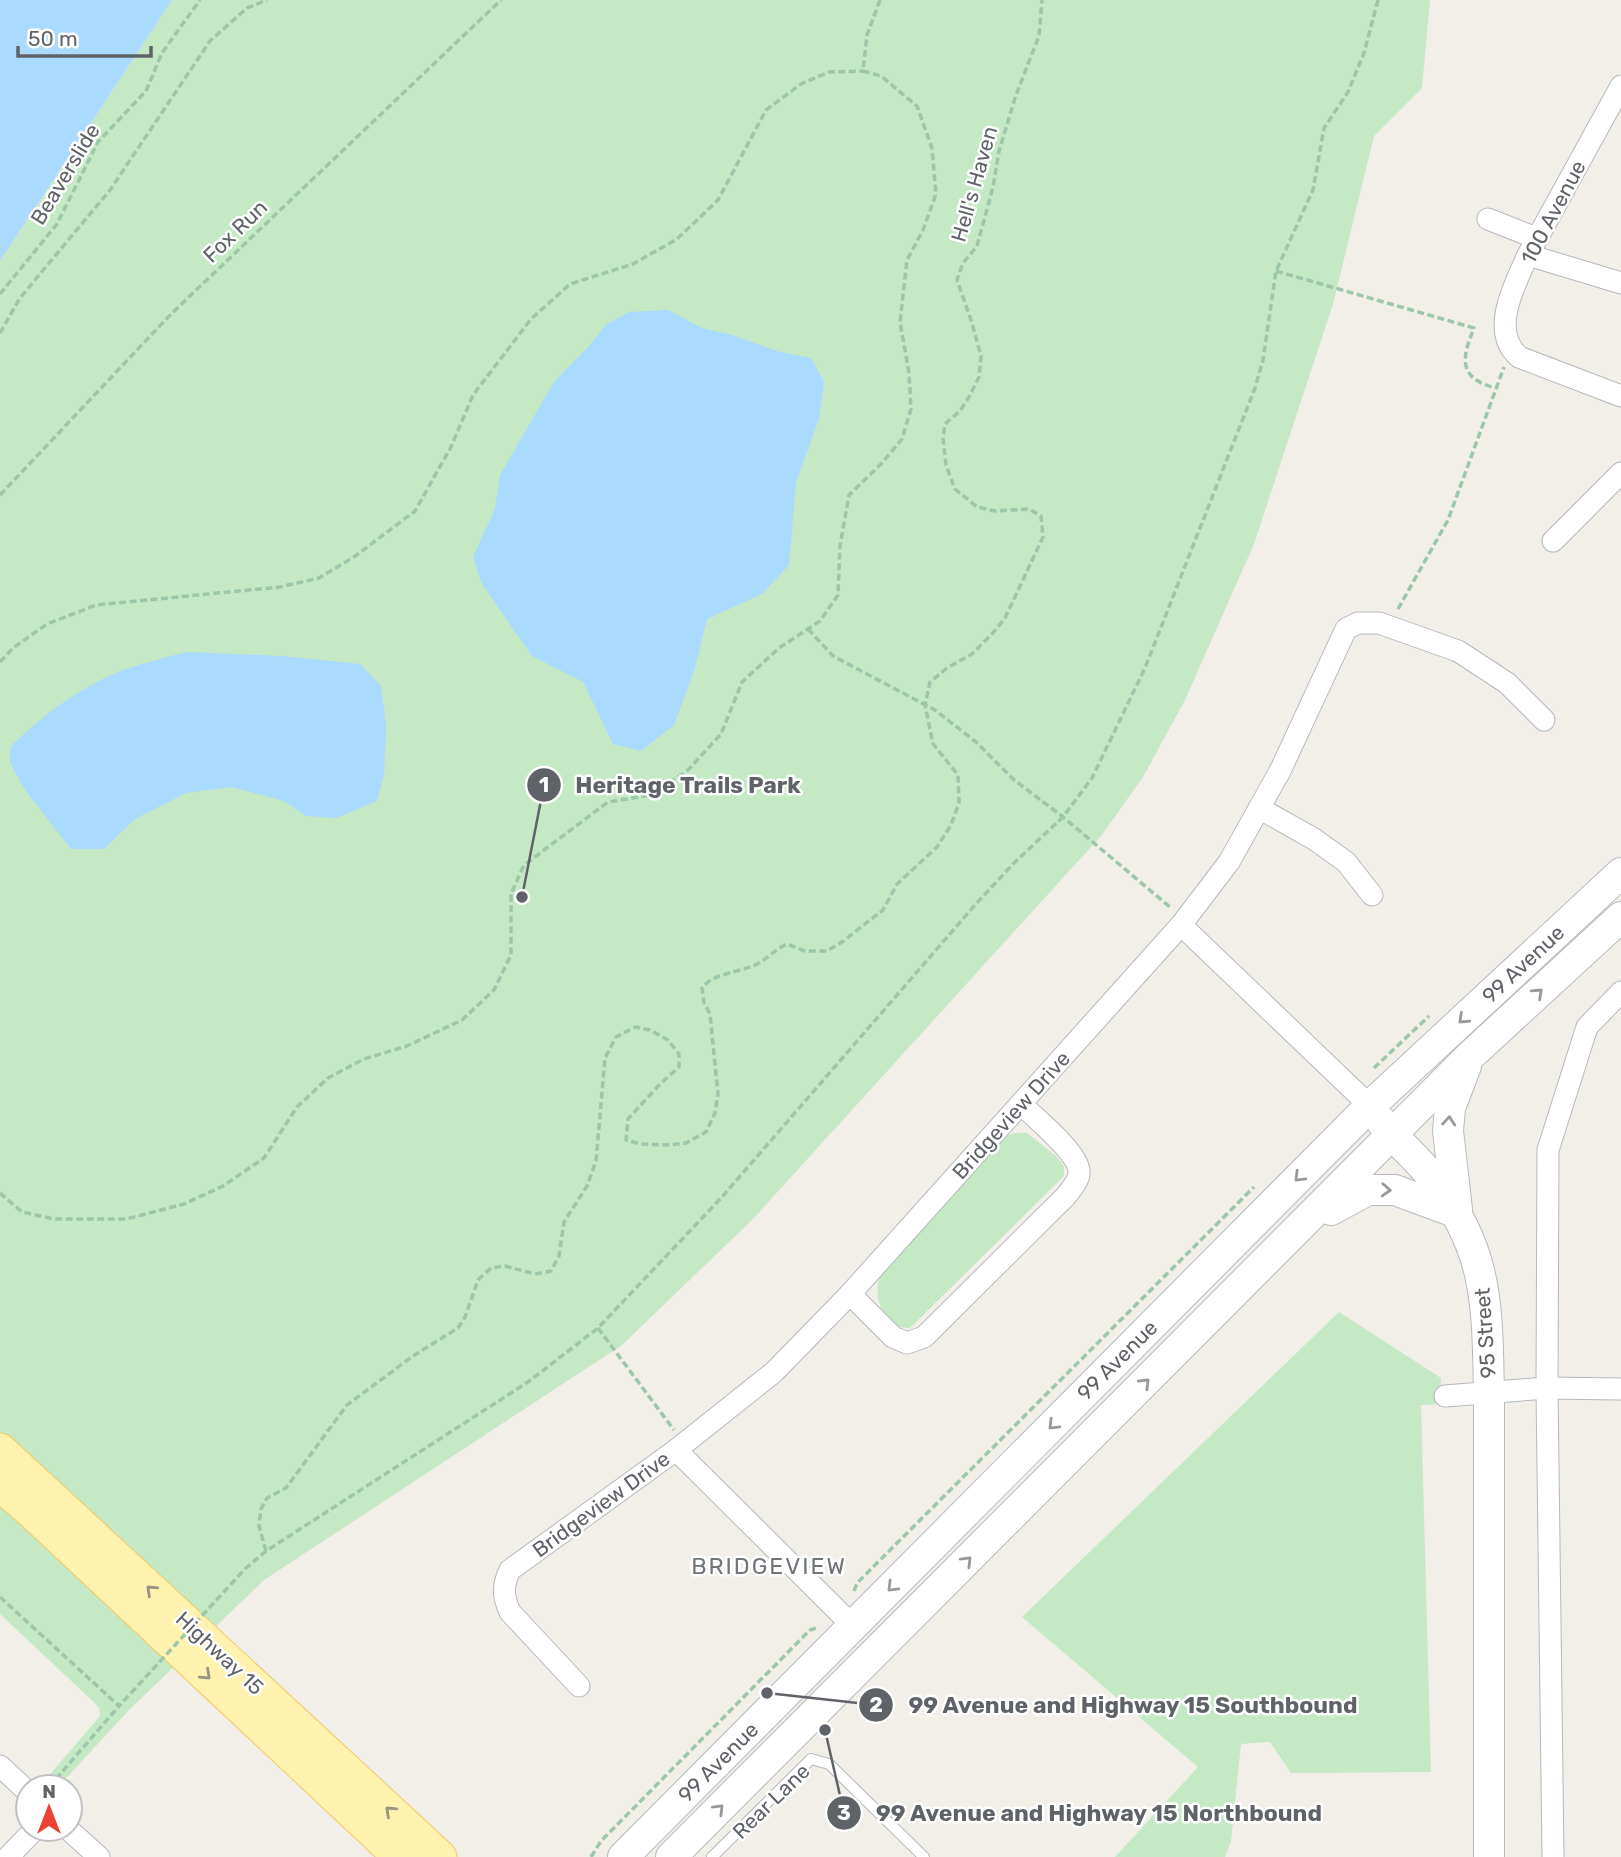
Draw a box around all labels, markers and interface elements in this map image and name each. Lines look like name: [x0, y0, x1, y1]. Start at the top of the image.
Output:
scale bar: [18, 14, 150, 58]
text: 50 m: [28, 26, 78, 51]
street label: Beaverslide: [25, 119, 105, 229]
street label: Hell's Haven: [946, 123, 1002, 245]
street label: 100 Avenue: [1515, 156, 1591, 268]
street label: Fox Run: [198, 194, 272, 268]
callout: Heritage Trails Park: [526, 763, 815, 807]
text: Heritage Trails Park: [575, 771, 801, 799]
text: 1: [539, 772, 549, 797]
street label: 99 Avenue: [1477, 920, 1569, 1008]
one-way arrow: [1530, 989, 1543, 1001]
one-way arrow: [1458, 1011, 1471, 1023]
street label: Bridgeview Drive: [947, 1046, 1075, 1184]
one-way arrow: [1441, 1115, 1456, 1126]
one-way arrow: [1295, 1168, 1308, 1181]
one-way arrow: [1381, 1183, 1392, 1198]
street label: 95 Street: [1469, 1287, 1501, 1379]
street label: 99 Avenue: [1072, 1315, 1162, 1405]
one-way arrow: [1136, 1378, 1149, 1391]
one-way arrow: [1048, 1417, 1061, 1430]
street label: Bridgeview Drive: [527, 1446, 675, 1562]
district label: BRIDGEVIEW: [691, 1552, 847, 1580]
one-way arrow: [958, 1557, 971, 1570]
one-way arrow: [888, 1578, 901, 1591]
one-way arrow: [146, 1585, 159, 1598]
street label: Highway 15: [171, 1606, 269, 1700]
one-way arrow: [198, 1666, 211, 1679]
callout: 99 Avenue and Highway 15 Southbound: [859, 1683, 1372, 1727]
text: 99 Avenue and Highway 15 Southbound: [909, 1691, 1357, 1719]
text: 2: [869, 1692, 883, 1717]
street label: 99 Avenue: [673, 1717, 763, 1807]
street label: Rear Lane: [727, 1758, 815, 1844]
north arrow: [14, 1773, 84, 1843]
text: N: [42, 1780, 56, 1803]
callout: 99 Avenue and Highway 15 Northbound: [826, 1791, 1336, 1835]
text: 99 Avenue and Highway 15 Northbound: [876, 1799, 1322, 1827]
text: 3: [837, 1800, 851, 1825]
one-way arrow: [711, 1804, 724, 1817]
one-way arrow: [385, 1806, 398, 1819]

